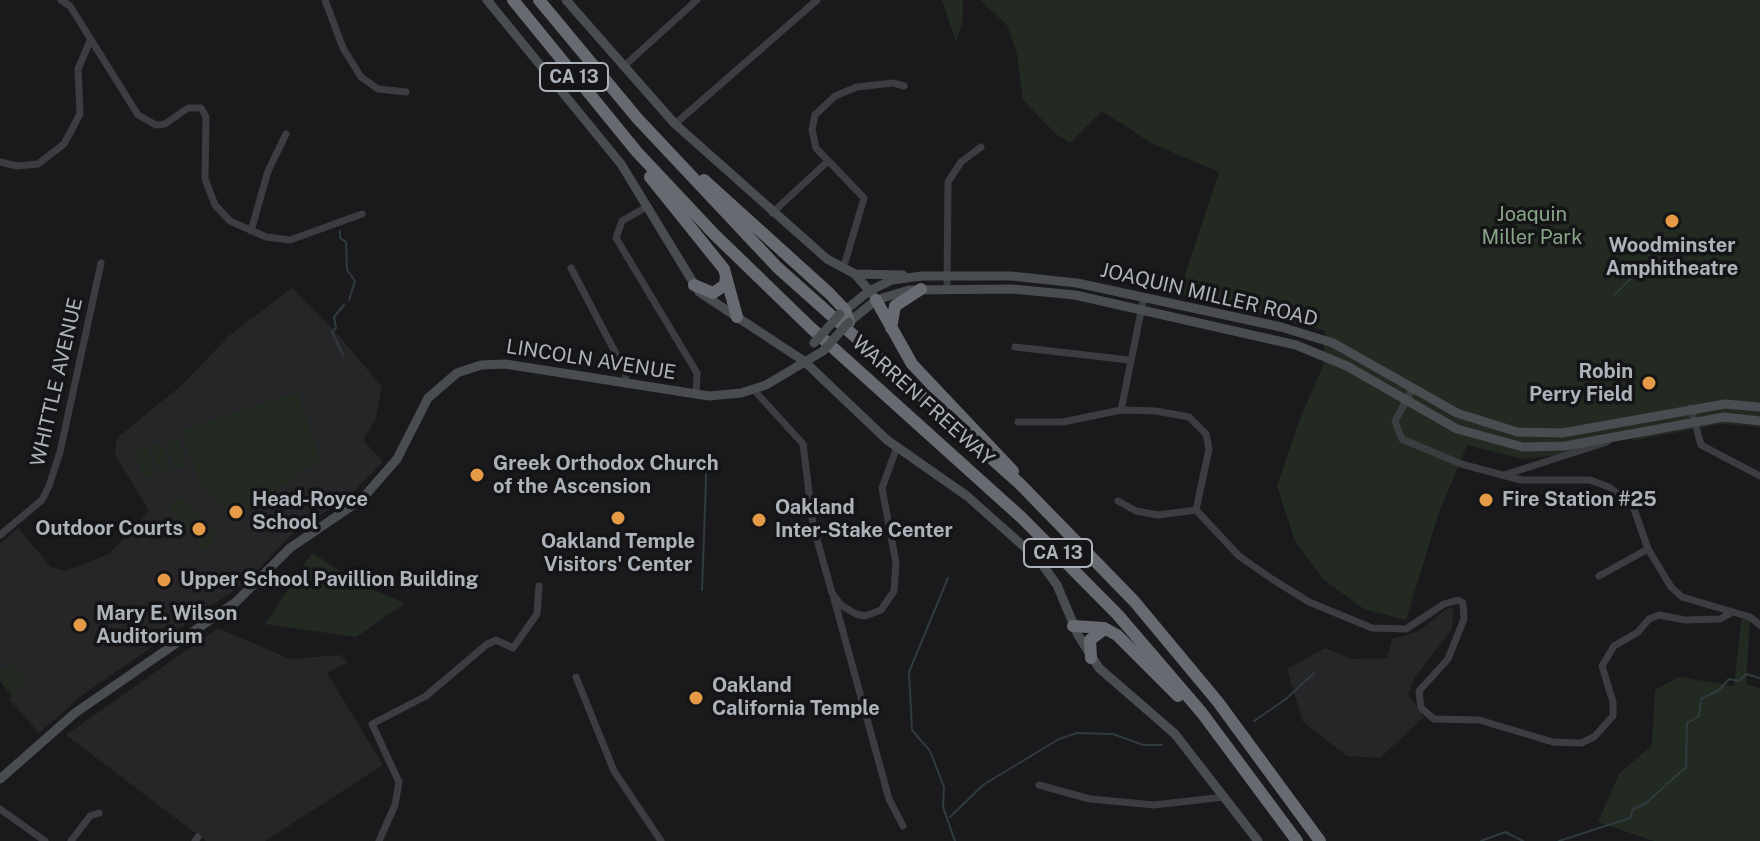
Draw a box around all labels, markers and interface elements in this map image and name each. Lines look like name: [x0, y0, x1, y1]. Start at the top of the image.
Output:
road number: CA 13: [540, 63, 608, 91]
park label: Joaquin Miller Park: [1482, 203, 1582, 250]
marker: Woodminster Amphitheatre: [1663, 212, 1681, 230]
place label: Woodminster Amphitheatre: [1606, 234, 1738, 281]
street label: JOAQUIN MILLER ROAD: [1098, 258, 1320, 332]
street label: WHITTLE AVENUE: [26, 295, 88, 469]
street label: WARREN FREEWAY: [847, 331, 999, 471]
street label: LINCOLN AVENUE: [504, 335, 678, 385]
place label: Robin Perry Field: [1529, 360, 1633, 407]
marker: Robin Perry Field: [1640, 374, 1658, 392]
place label: Greek Orthodox Church of the Ascension: [493, 452, 719, 499]
marker: Greek Orthodox Church of the Ascension: [468, 466, 486, 484]
place label: Head-Royce School: [252, 488, 368, 535]
place label: Fire Station #25: [1502, 488, 1657, 512]
marker: Fire Station #25: [1477, 491, 1495, 509]
place label: Oakland Inter-Stake Center: [775, 496, 953, 543]
marker: Head-Royce School: [227, 503, 245, 521]
marker: Oakland Temple Visitors' Center: [609, 509, 627, 527]
marker: Oakland Inter-Stake Center: [750, 511, 768, 529]
place label: Outdoor Courts: [35, 517, 183, 541]
marker: Outdoor Courts: [190, 520, 208, 538]
place label: Oakland Temple Visitors' Center: [541, 530, 695, 577]
road number: CA 13: [1024, 539, 1092, 567]
place label: Upper School Pavillion Building: [180, 568, 478, 592]
marker: Upper School Pavillion Building: [155, 571, 173, 589]
place label: Mary E. Wilson Auditorium: [96, 602, 237, 649]
marker: Mary E. Wilson Auditorium: [71, 616, 89, 634]
place label: Oakland California Temple: [712, 674, 880, 721]
marker: Oakland California Temple: [687, 689, 705, 707]

